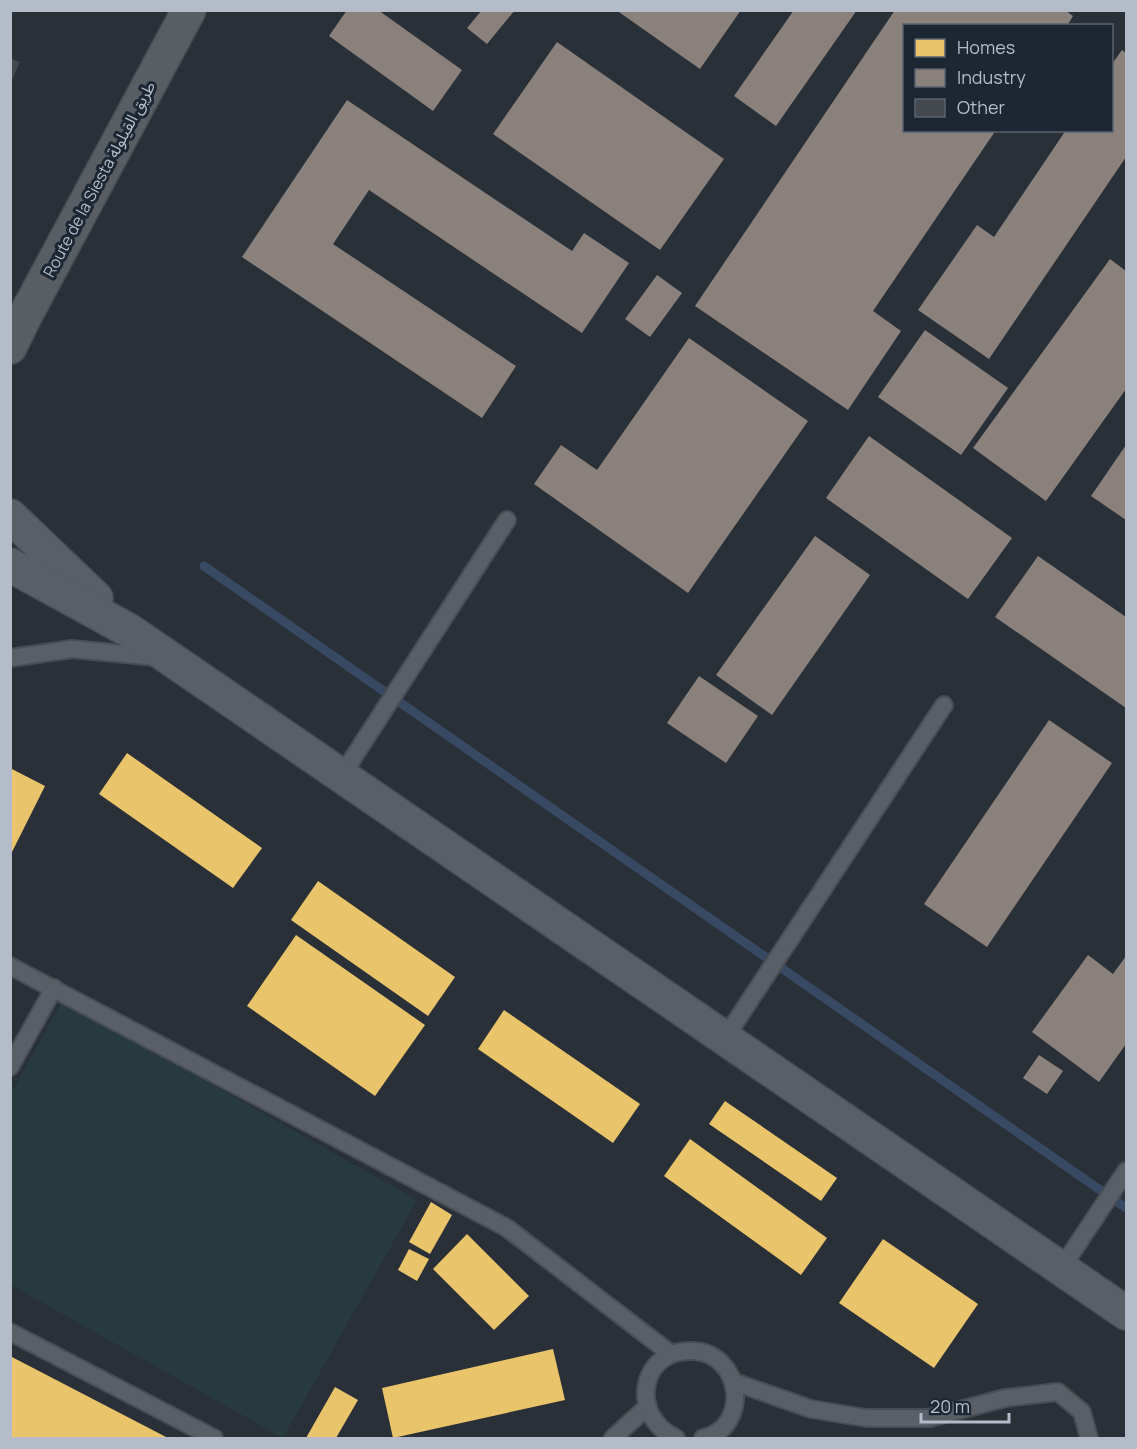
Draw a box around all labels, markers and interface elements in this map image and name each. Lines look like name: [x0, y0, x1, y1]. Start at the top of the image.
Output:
legend: [903, 24, 1113, 132]
text: Homes: [957, 35, 1015, 59]
text: Industry: [957, 65, 1026, 89]
street label: Route de la Siesta طريق القيلولة: [38, 77, 160, 281]
text: Other: [957, 95, 1005, 119]
scale bar: [921, 1386, 1010, 1424]
text: 20 m: [930, 1394, 970, 1418]

